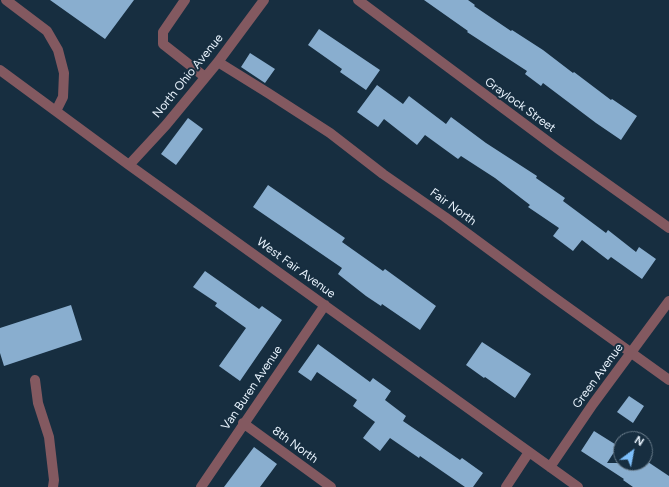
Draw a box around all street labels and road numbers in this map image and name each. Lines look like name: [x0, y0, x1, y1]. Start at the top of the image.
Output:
street label: North Ohio Avenue: [150, 31, 226, 121]
street label: Graylock Street: [482, 74, 558, 136]
street label: Fair North: [427, 185, 479, 229]
street label: West Fair Avenue: [254, 235, 338, 301]
street label: Green Avenue: [570, 341, 626, 411]
street label: Van Buren Avenue: [218, 343, 286, 433]
street label: 8th North: [269, 424, 321, 466]

